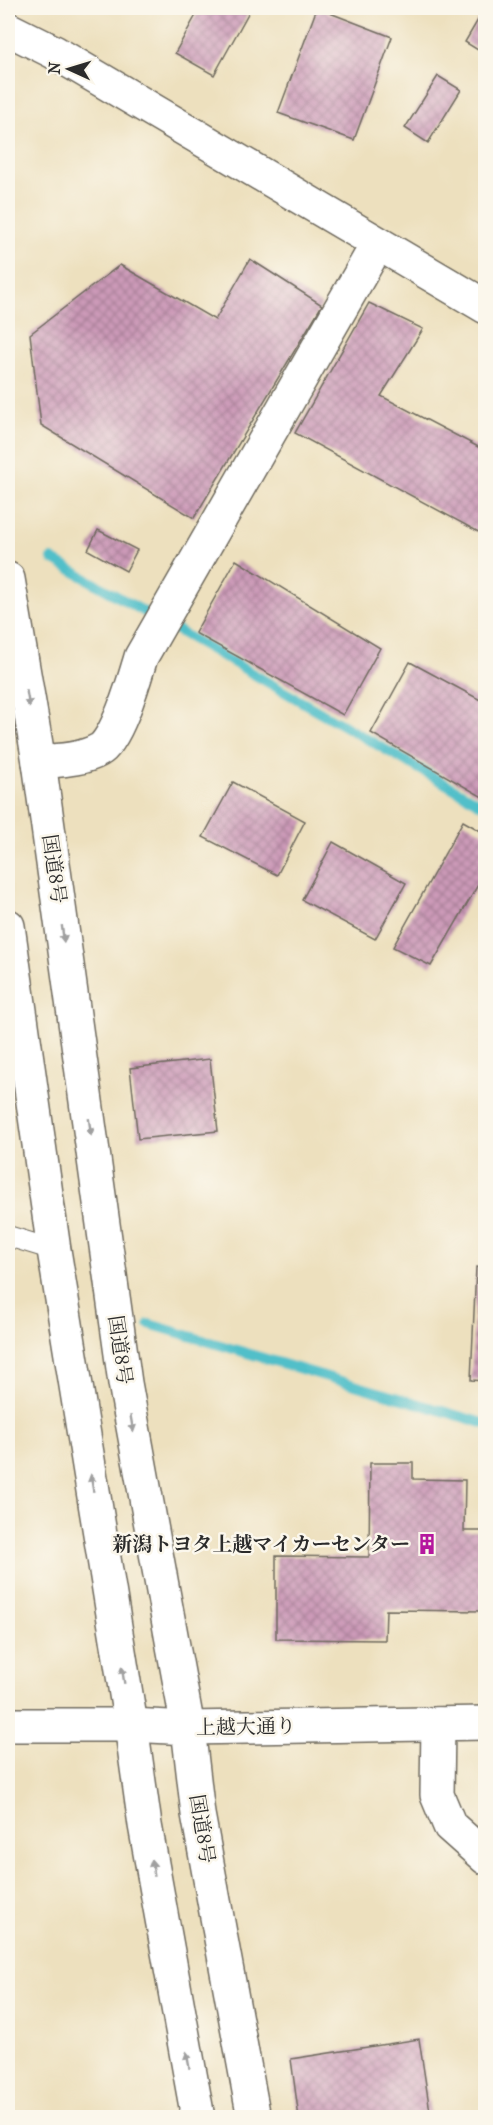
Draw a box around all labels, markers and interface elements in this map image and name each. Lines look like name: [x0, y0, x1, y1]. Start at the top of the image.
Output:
north arrow: [39, 39, 99, 99]
text: N: [45, 60, 64, 75]
one-way arrow: [24, 690, 33, 709]
street label: 国道8号: [38, 833, 70, 905]
one-way arrow: [58, 924, 67, 943]
one-way arrow: [86, 1117, 95, 1136]
street label: 国道8号: [104, 1314, 136, 1386]
one-way arrow: [128, 1414, 137, 1433]
one-way arrow: [87, 1473, 96, 1492]
building icon: 新潟トヨタ上越マイカーセンター: [415, 1532, 439, 1556]
place label: 新潟トヨタ上越マイカーセンター: [112, 1533, 410, 1556]
one-way arrow: [118, 1666, 127, 1685]
street label: 上越大通り: [196, 1715, 296, 1739]
street label: 国道8号: [185, 1793, 219, 1865]
one-way arrow: [148, 1858, 157, 1877]
one-way arrow: [183, 2050, 192, 2069]

